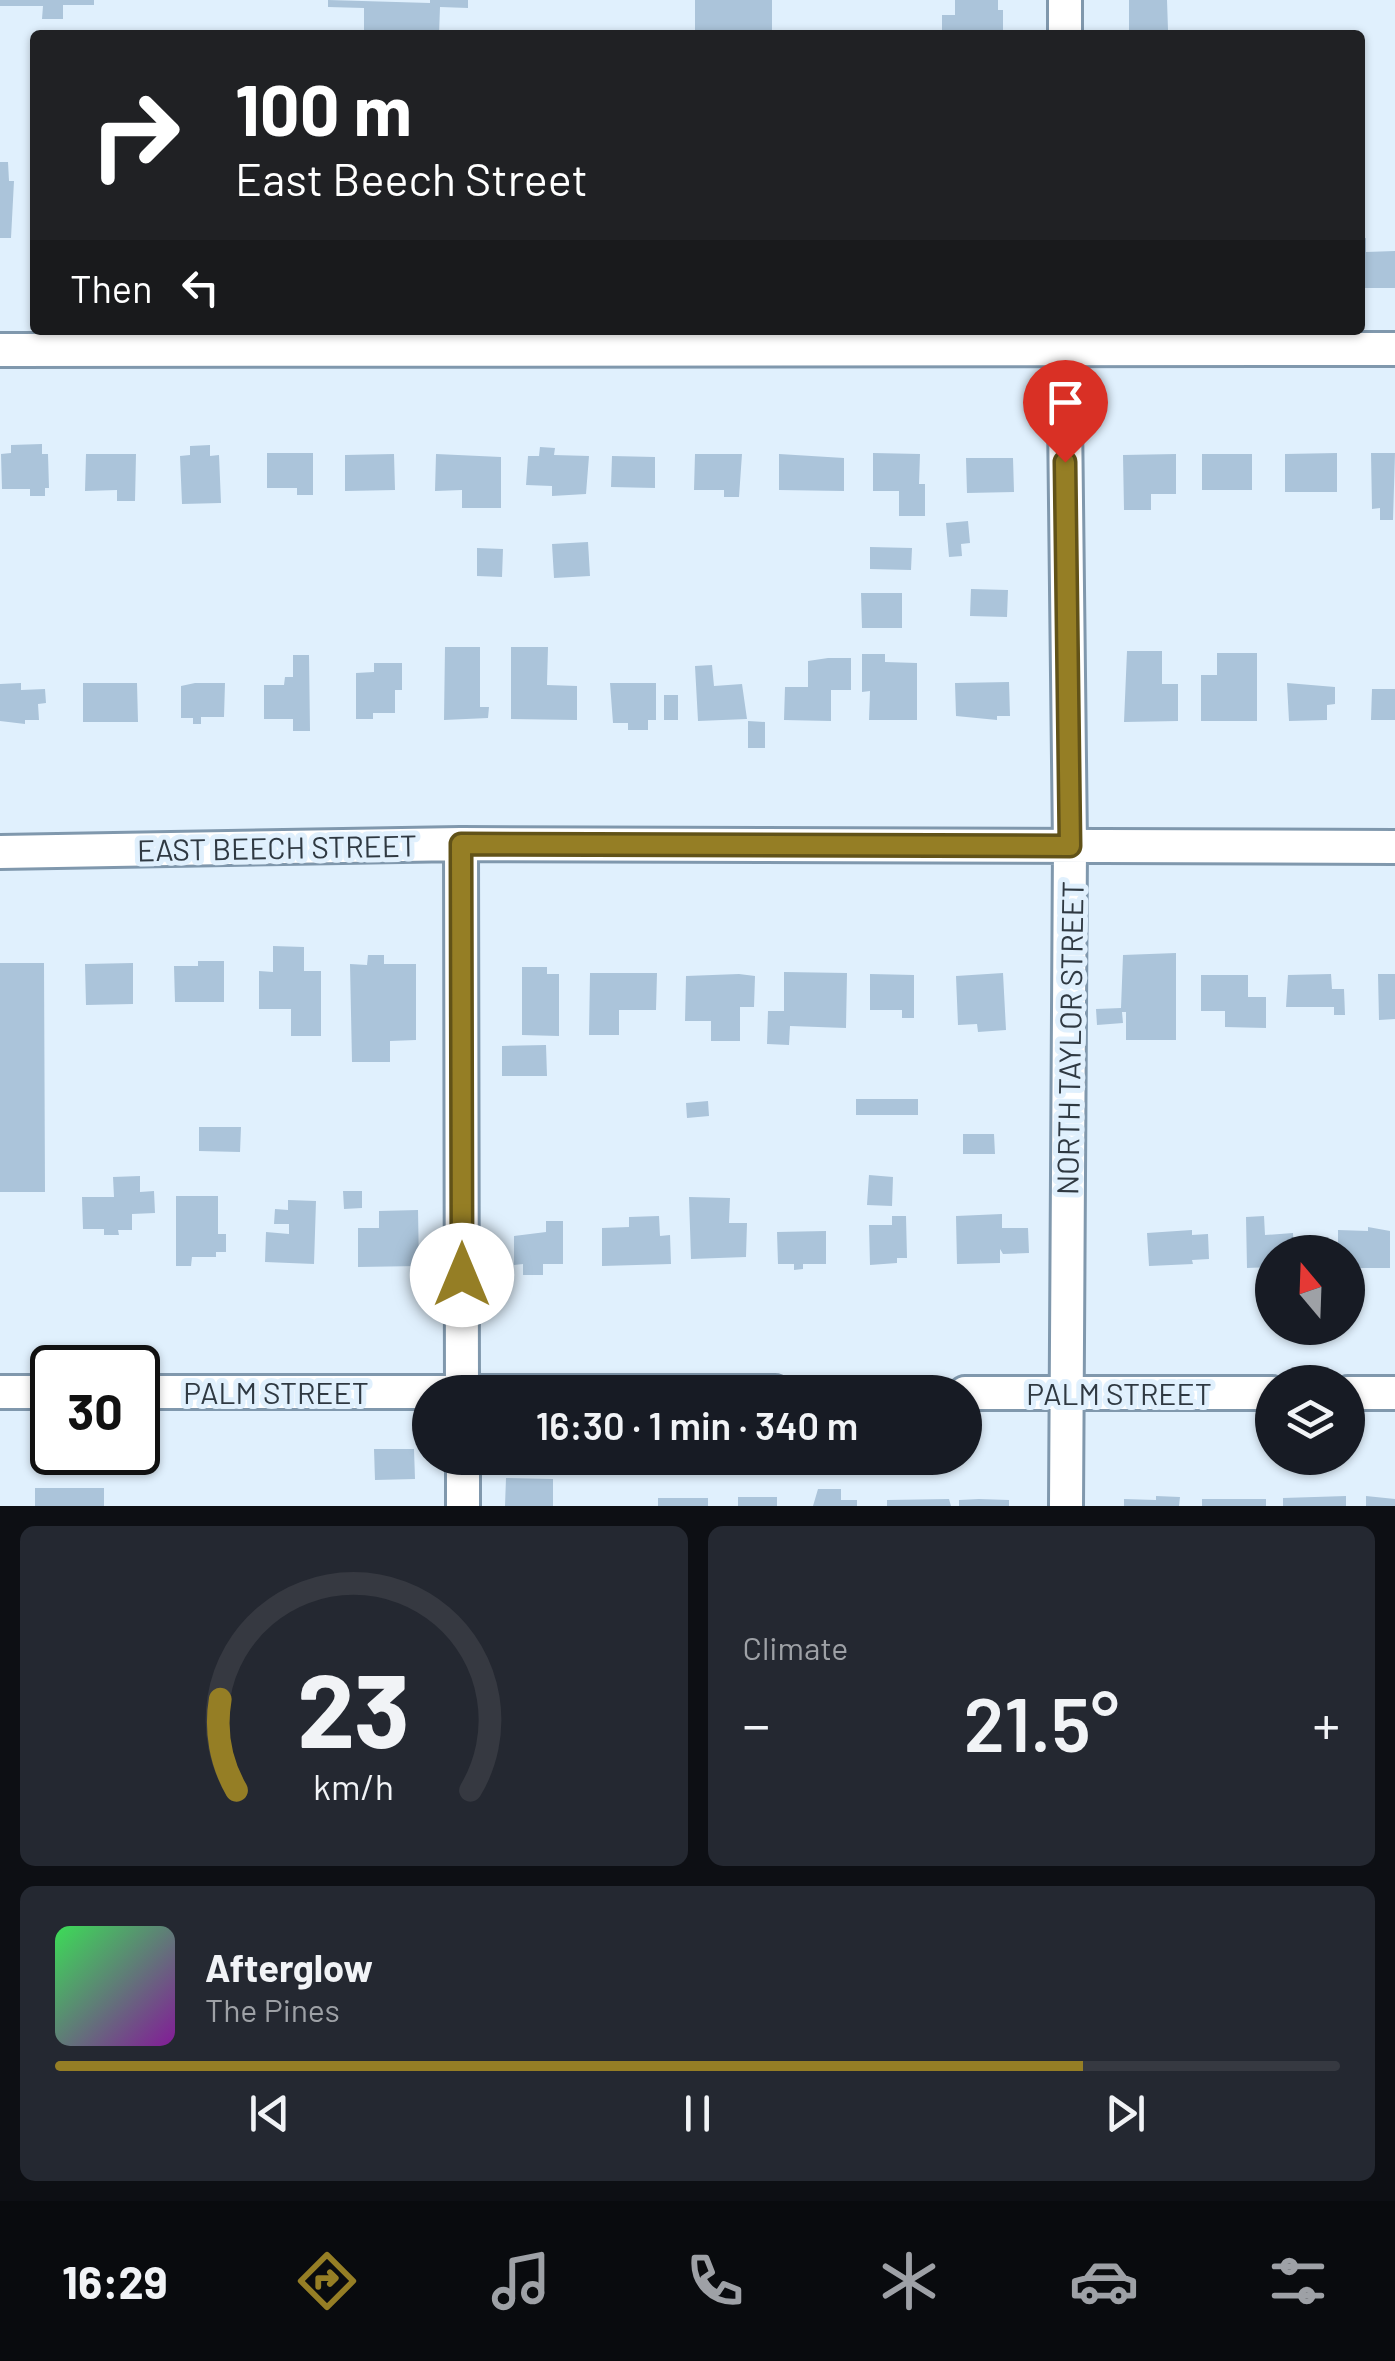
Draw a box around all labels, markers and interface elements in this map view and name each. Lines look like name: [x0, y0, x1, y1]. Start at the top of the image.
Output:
text: 100 m: [235, 66, 412, 150]
icon: right: [70, 70, 200, 200]
text: East Beech Street: [235, 151, 588, 205]
icon: left: [173, 260, 228, 315]
text: Then: [70, 265, 153, 311]
pin: [1023, 360, 1108, 463]
icon: arrive: [1038, 375, 1093, 430]
street label: EAST BEECH STREET: [137, 827, 417, 867]
street label: NORTH TAYLOR STREET: [1048, 881, 1090, 1195]
position arrow: [410, 1223, 514, 1327]
north arrow: [1255, 1235, 1365, 1345]
map controls: [1255, 1235, 1365, 1475]
speed limit sign: 30: [30, 1345, 160, 1475]
button: layers: [1255, 1365, 1365, 1475]
street label: PALM STREET: [183, 1374, 369, 1410]
street label: PALM STREET: [1026, 1375, 1212, 1411]
text: 16:30 · 1 min · 340 m: [536, 1402, 858, 1448]
text: Climate: [743, 1628, 848, 1666]
text: 23: [297, 1644, 410, 1769]
text: 21.5°: [963, 1677, 1119, 1767]
text: −: [743, 1690, 770, 1756]
text: +: [1312, 1690, 1340, 1756]
text: km/h: [313, 1764, 394, 1807]
text: Afterglow: [205, 1944, 373, 1990]
text: The Pines: [205, 1990, 340, 2028]
icon: previous: [242, 2086, 297, 2141]
icon: pause: [670, 2086, 725, 2141]
icon: next: [1098, 2086, 1153, 2141]
icon: directions: [292, 2246, 362, 2316]
icon: music: [486, 2246, 556, 2316]
icon: phone: [680, 2246, 750, 2316]
icon: climate: [874, 2246, 944, 2316]
icon: car: [1069, 2246, 1139, 2316]
icon: filters: [1263, 2246, 1333, 2316]
text: 16:29: [62, 2254, 168, 2308]

